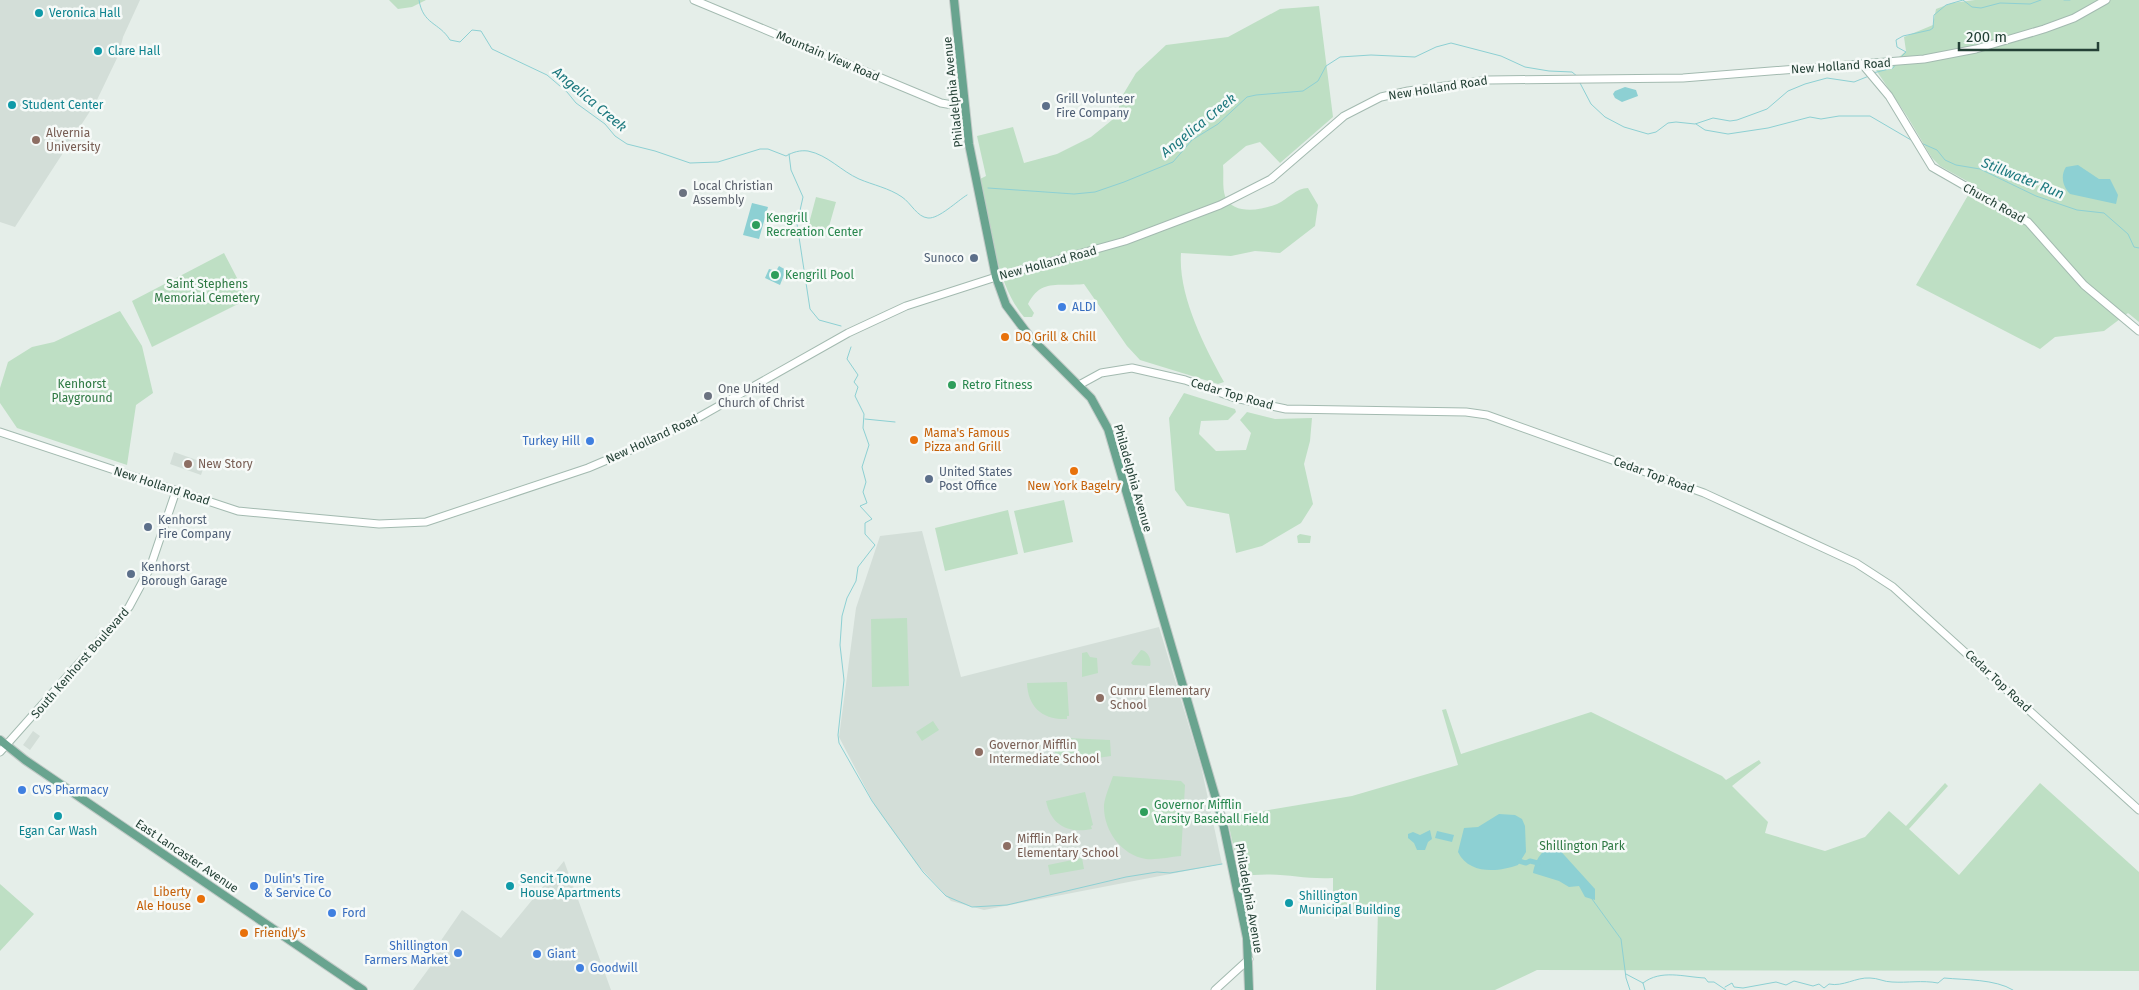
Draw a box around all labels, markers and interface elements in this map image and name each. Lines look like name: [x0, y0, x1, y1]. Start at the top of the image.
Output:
place label: Veronica Hall: [49, 6, 121, 20]
marker: Veronica Hall: [33, 7, 45, 19]
scale bar: [1959, 20, 2098, 52]
street label: Mountain View Road: [774, 28, 882, 84]
text: 200 m: [1966, 28, 2007, 46]
street label: Philadelphia Avenue: [940, 36, 966, 148]
place label: Clare Hall: [108, 44, 161, 58]
marker: Clare Hall: [92, 45, 104, 57]
street label: New Holland Road: [1791, 56, 1891, 76]
water label: Angelica Creek: [548, 63, 631, 136]
street label: New Holland Road: [1387, 73, 1489, 103]
water label: Angelica Creek: [1157, 90, 1240, 162]
place label: Grill Volunteer Fire Company: [1056, 92, 1135, 120]
place label: Student Center: [22, 98, 104, 112]
marker: Student Center: [6, 99, 18, 111]
marker: Grill Volunteer Fire Company: [1040, 100, 1052, 112]
place label: Alvernia University: [46, 126, 100, 154]
marker: Alvernia University: [30, 134, 42, 146]
water label: Stillwater Run: [1978, 154, 2067, 203]
place label: Local Christian Assembly: [693, 179, 773, 207]
street label: Church Road: [1961, 180, 2027, 226]
marker: Local Christian Assembly: [677, 187, 689, 199]
place label: Kengrill Recreation Center: [766, 211, 863, 239]
marker: Kengrill Recreation Center: [750, 219, 762, 231]
street label: New Holland Road: [998, 243, 1098, 283]
place label: Sunoco: [924, 251, 964, 265]
marker: Sunoco: [968, 252, 980, 264]
place label: Kengrill Pool: [785, 268, 855, 282]
marker: Kengrill Pool: [769, 269, 781, 281]
park label: Saint Stephens Memorial Cemetery: [154, 277, 260, 305]
place label: ALDI: [1072, 300, 1096, 314]
marker: ALDI: [1056, 301, 1068, 313]
place label: DQ Grill & Chill: [1015, 330, 1096, 344]
marker: DQ Grill & Chill: [999, 331, 1011, 343]
street label: Cedar Top Road: [1189, 376, 1275, 412]
park label: Kenhorst Playground: [51, 377, 113, 405]
place label: Retro Fitness: [962, 378, 1033, 392]
marker: Retro Fitness: [946, 379, 958, 391]
place label: One United Church of Christ: [718, 382, 805, 410]
marker: One United Church of Christ: [702, 390, 714, 402]
street label: New Holland Road: [604, 411, 700, 467]
street label: Philadelphia Avenue: [1111, 423, 1155, 533]
place label: Mama's Famous Pizza and Grill: [924, 426, 1010, 454]
place label: Turkey Hill: [522, 434, 580, 448]
marker: Mama's Famous Pizza and Grill: [908, 434, 920, 446]
marker: Turkey Hill: [584, 435, 596, 447]
street label: Cedar Top Road: [1612, 454, 1696, 496]
place label: New Story: [198, 457, 253, 471]
marker: New Story: [182, 458, 194, 470]
street label: New Holland Road: [112, 464, 212, 508]
place label: United States Post Office: [939, 465, 1012, 493]
marker: New York Bagelry: [1068, 465, 1080, 477]
marker: United States Post Office: [923, 473, 935, 485]
place label: New York Bagelry: [1027, 479, 1121, 493]
place label: Kenhorst Fire Company: [158, 513, 231, 541]
marker: Kenhorst Fire Company: [142, 521, 154, 533]
place label: Kenhorst Borough Garage: [141, 560, 227, 588]
marker: Kenhorst Borough Garage: [125, 568, 137, 580]
street label: South Kenhorst Boulevard: [28, 605, 132, 721]
street label: Cedar Top Road: [1962, 647, 2034, 715]
place label: Cumru Elementary School: [1110, 684, 1210, 712]
marker: Cumru Elementary School: [1094, 692, 1106, 704]
place label: Governor Mifflin Intermediate School: [989, 738, 1100, 766]
marker: Governor Mifflin Intermediate School: [973, 746, 985, 758]
place label: CVS Pharmacy: [32, 783, 108, 797]
marker: CVS Pharmacy: [16, 784, 28, 796]
place label: Governor Mifflin Varsity Baseball Field: [1154, 798, 1269, 826]
marker: Governor Mifflin Varsity Baseball Field: [1138, 806, 1150, 818]
marker: Egan Car Wash: [52, 810, 64, 822]
street label: East Lancaster Avenue: [133, 816, 241, 896]
place label: Egan Car Wash: [19, 824, 97, 838]
place label: Mifflin Park Elementary School: [1017, 832, 1119, 860]
park label: Shillington Park: [1539, 839, 1626, 853]
marker: Mifflin Park Elementary School: [1001, 840, 1013, 852]
street label: Philadelphia Avenue: [1232, 842, 1266, 954]
place label: Dulin's Tire & Service Co: [264, 872, 332, 900]
place label: Sencit Towne House Apartments: [520, 872, 621, 900]
marker: Dulin's Tire & Service Co: [248, 880, 260, 892]
marker: Sencit Towne House Apartments: [504, 880, 516, 892]
place label: Liberty Ale House: [137, 885, 191, 913]
place label: Shillington Municipal Building: [1299, 889, 1401, 917]
marker: Liberty Ale House: [195, 893, 207, 905]
marker: Shillington Municipal Building: [1283, 897, 1295, 909]
place label: Ford: [342, 906, 366, 920]
marker: Ford: [326, 907, 338, 919]
place label: Friendly's: [254, 926, 306, 940]
marker: Friendly's: [238, 927, 250, 939]
place label: Shillington Farmers Market: [364, 939, 449, 967]
marker: Shillington Farmers Market: [452, 947, 464, 959]
place label: Giant: [547, 947, 577, 961]
marker: Giant: [531, 948, 543, 960]
place label: Goodwill: [590, 961, 638, 975]
marker: Goodwill: [574, 962, 586, 974]

